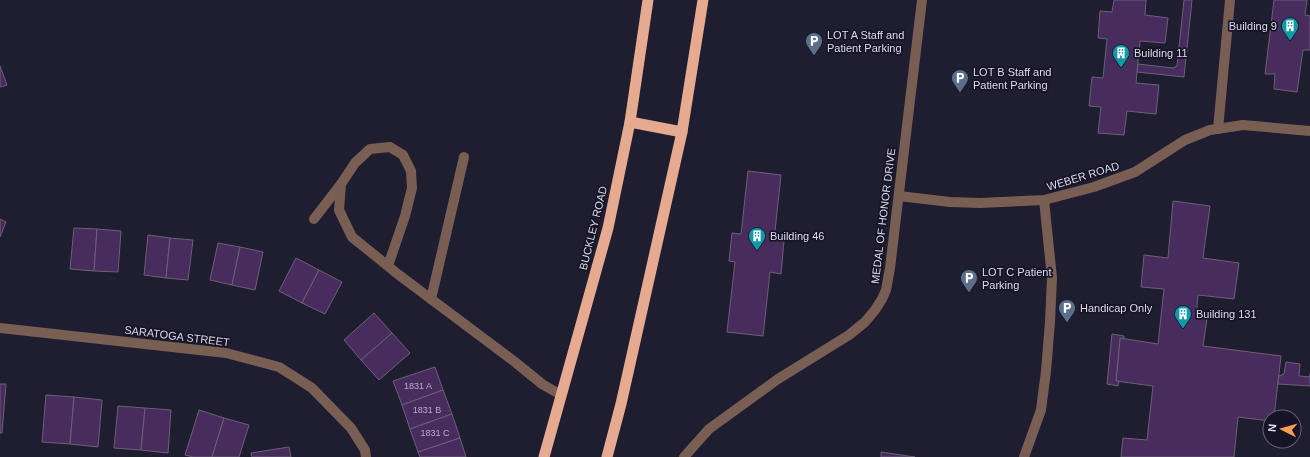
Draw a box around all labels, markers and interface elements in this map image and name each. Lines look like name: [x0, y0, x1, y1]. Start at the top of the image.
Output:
building icon: Building 9: [1280, 16, 1300, 41]
place label: Building 9: [1229, 20, 1277, 32]
place label: LOT A Staff and Patient Parking: [827, 29, 904, 54]
parking icon: LOT A Staff and Patient Parking: [804, 31, 824, 56]
building icon: Building 11: [1111, 43, 1131, 68]
place label: Building 11: [1134, 47, 1188, 59]
place label: LOT B Staff and Patient Parking: [973, 66, 1051, 91]
parking icon: LOT B Staff and Patient Parking: [950, 68, 970, 93]
street label: MEDAL OF HONOR DRIVE: [869, 148, 897, 284]
street label: WEBER ROAD: [1045, 159, 1121, 193]
street label: BUCKLEY ROAD: [577, 185, 609, 271]
building icon: Building 46: [747, 226, 767, 251]
place label: Building 46: [770, 230, 824, 242]
place label: LOT C Patient Parking: [982, 266, 1052, 291]
parking icon: LOT C Patient Parking: [959, 268, 979, 293]
parking icon: Handicap Only: [1057, 298, 1077, 323]
place label: Handicap Only: [1080, 302, 1153, 314]
building icon: Building 131: [1173, 304, 1193, 329]
place label: Building 131: [1196, 308, 1257, 320]
street label: SARATOGA STREET: [124, 324, 231, 348]
house number: 1831 A: [404, 381, 432, 391]
house number: 1831 B: [413, 405, 441, 415]
north arrow: [1262, 409, 1302, 449]
text: N: [1266, 423, 1278, 433]
house number: 1831 C: [420, 428, 450, 438]

